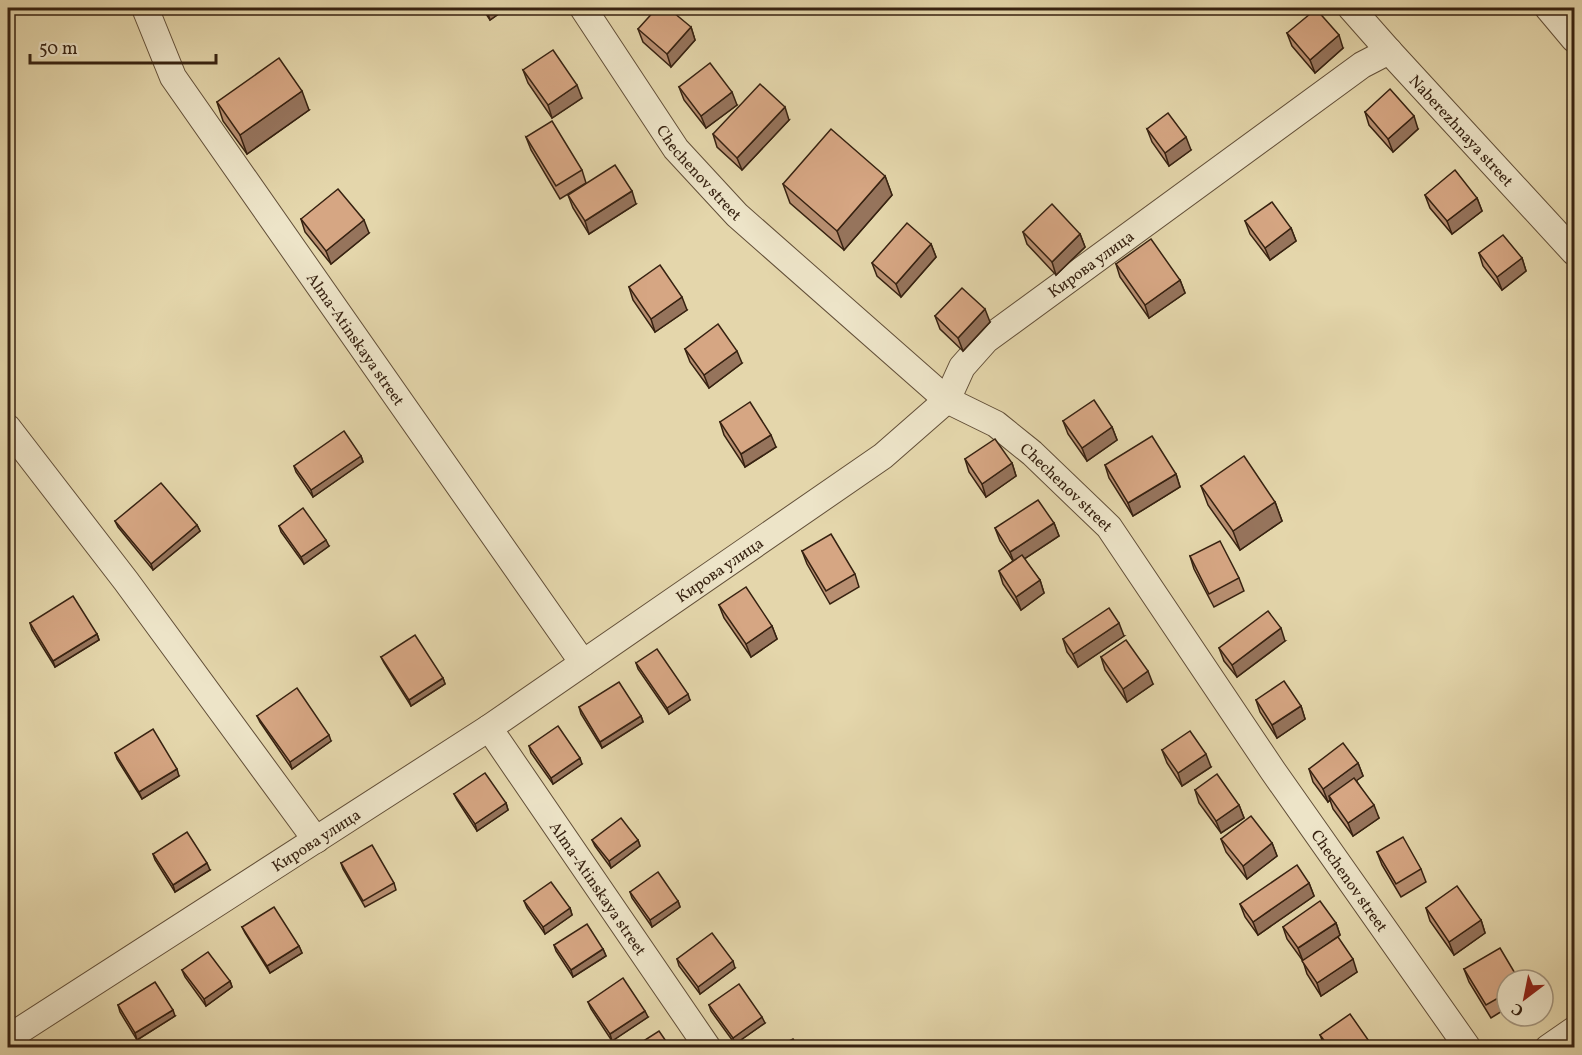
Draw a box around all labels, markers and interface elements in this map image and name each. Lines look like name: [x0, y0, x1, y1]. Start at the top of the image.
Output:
scale bar: [30, 27, 216, 65]
text: 50 m: [39, 37, 78, 62]
street label: Naberezhnaya street: [1403, 71, 1518, 193]
street label: Chechenov street: [650, 121, 746, 227]
street label: Кирова улица: [1044, 226, 1139, 304]
street label: Alma-Atinskaya street: [300, 269, 409, 411]
street label: Chechenov street: [1015, 439, 1117, 538]
street label: Кирова улица: [672, 533, 768, 609]
street label: Кирова улица: [268, 805, 365, 878]
street label: Alma-Atinskaya street: [543, 818, 651, 961]
street label: Chechenov street: [1305, 826, 1392, 937]
north arrow: [1495, 968, 1555, 1028]
text: С: [1508, 997, 1528, 1021]

